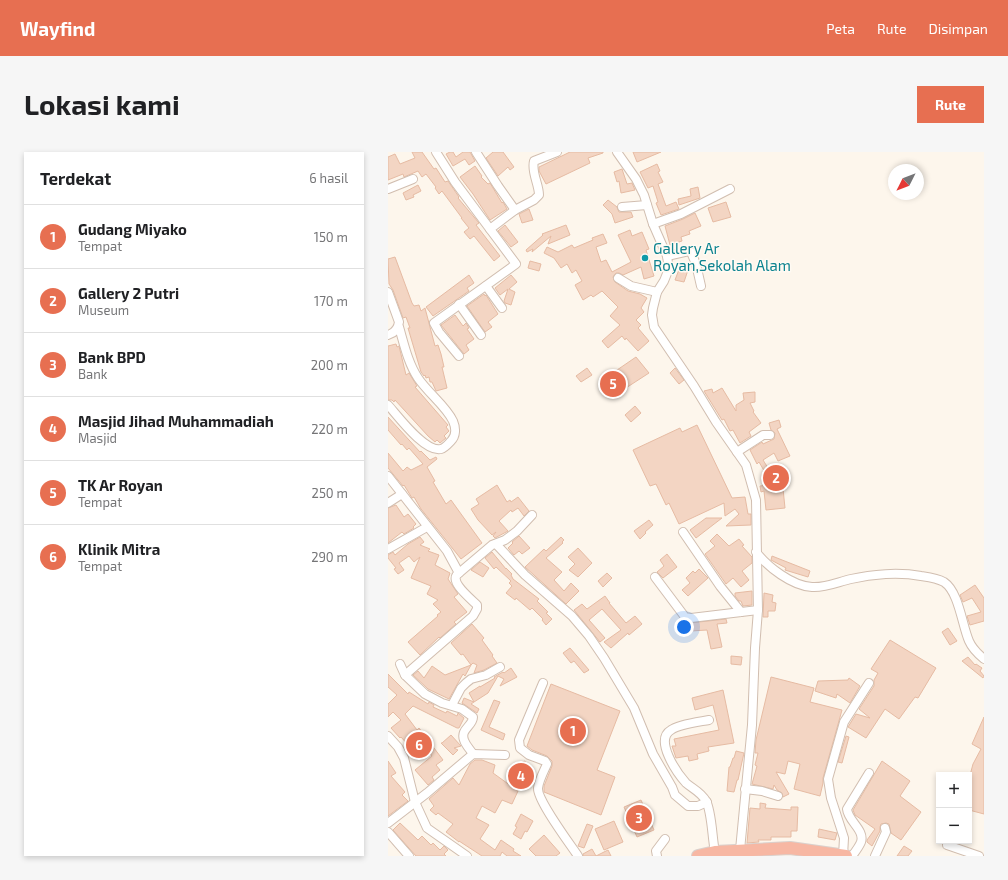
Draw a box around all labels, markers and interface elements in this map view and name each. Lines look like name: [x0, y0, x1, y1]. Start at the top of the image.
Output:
text: Wayfind: [20, 17, 95, 40]
text: Peta: [826, 20, 855, 37]
text: Rute: [877, 20, 906, 37]
text: Disimpan: [928, 20, 988, 37]
button: Rute: [917, 86, 984, 123]
text: Lokasi kami: [24, 87, 180, 121]
north arrow: [888, 164, 924, 200]
text: Terdekat: [40, 168, 111, 188]
text: 6 hasil: [309, 170, 348, 186]
text: Gudang Miyako: [78, 220, 187, 238]
text: 1: [50, 229, 56, 245]
text: 150 m: [314, 229, 348, 245]
text: Tempat: [78, 238, 122, 254]
place label: Gallery Ar Royan,Sekolah Alam: [653, 239, 791, 274]
marker: Gallery Ar Royan,Sekolah Alam: [640, 253, 650, 263]
text: Gallery 2 Putri: [78, 284, 179, 302]
text: 2: [49, 293, 57, 309]
text: 170 m: [314, 293, 348, 309]
text: Museum: [78, 302, 129, 318]
text: Bank BPD: [78, 348, 146, 366]
text: 3: [49, 357, 57, 373]
text: 200 m: [311, 357, 348, 373]
text: Bank: [78, 366, 107, 382]
pin: 5: [600, 369, 626, 399]
text: Masjid Jihad Muhammadiah: [78, 412, 274, 430]
text: 4: [49, 421, 57, 437]
text: 220 m: [311, 421, 348, 437]
text: Masjid: [78, 430, 117, 446]
pin: 2: [763, 463, 789, 493]
text: TK Ar Royan: [78, 476, 163, 494]
text: 5: [49, 485, 57, 501]
text: 250 m: [312, 485, 348, 501]
text: Tempat: [78, 494, 122, 510]
text: Klinik Mitra: [78, 540, 160, 558]
text: 6: [49, 549, 57, 565]
text: 290 m: [311, 549, 348, 565]
text: Tempat: [78, 558, 122, 574]
your location: [674, 617, 694, 637]
pin: 1: [560, 716, 586, 746]
pin: 6: [406, 730, 432, 760]
pin: 4: [508, 761, 534, 791]
map controls: [936, 772, 972, 844]
button: +: [936, 772, 972, 808]
pin: 3: [626, 803, 652, 833]
button: −: [936, 808, 972, 844]

